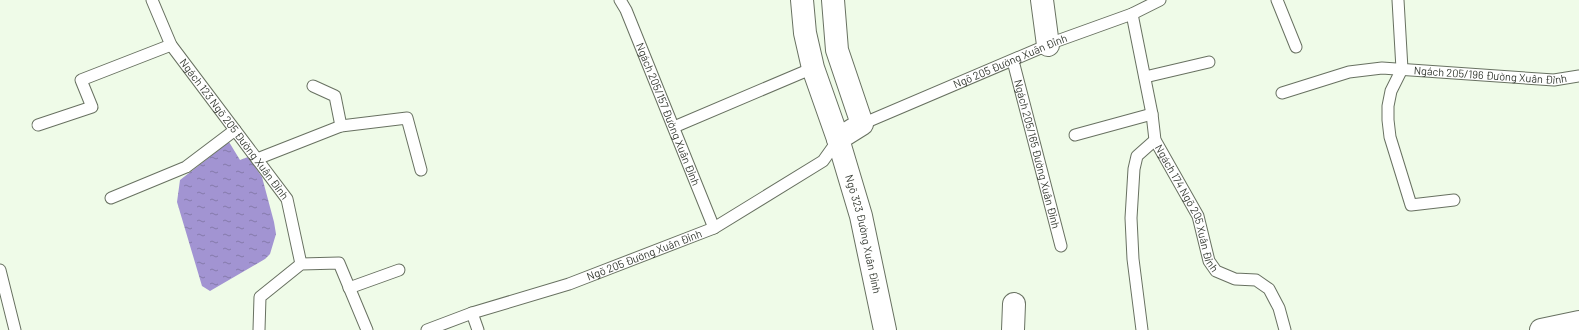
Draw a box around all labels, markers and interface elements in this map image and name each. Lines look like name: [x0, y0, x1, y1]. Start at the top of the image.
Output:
street label: Ngõ 205 Đường Xuân Đỉnh: [951, 31, 1069, 90]
street label: Ngách 205/157 Đường Xuân Đỉnh: [634, 41, 703, 187]
street label: Ngách 123 Ngõ 205 Đường Xuân Đỉnh: [177, 56, 292, 202]
street label: Ngách 205/196 Đường Xuân Đỉnh: [1413, 63, 1568, 86]
street label: Ngách 205/165 Đường Xuân Đỉnh: [1012, 78, 1063, 230]
street label: Ngách 174 Ngõ 205 Xuân Đỉnh: [1153, 142, 1222, 274]
street label: Ngõ 323 Đường Xuân Đỉnh: [843, 173, 884, 295]
street label: Ngõ 205 Đường Xuân Đỉnh: [585, 226, 704, 283]

